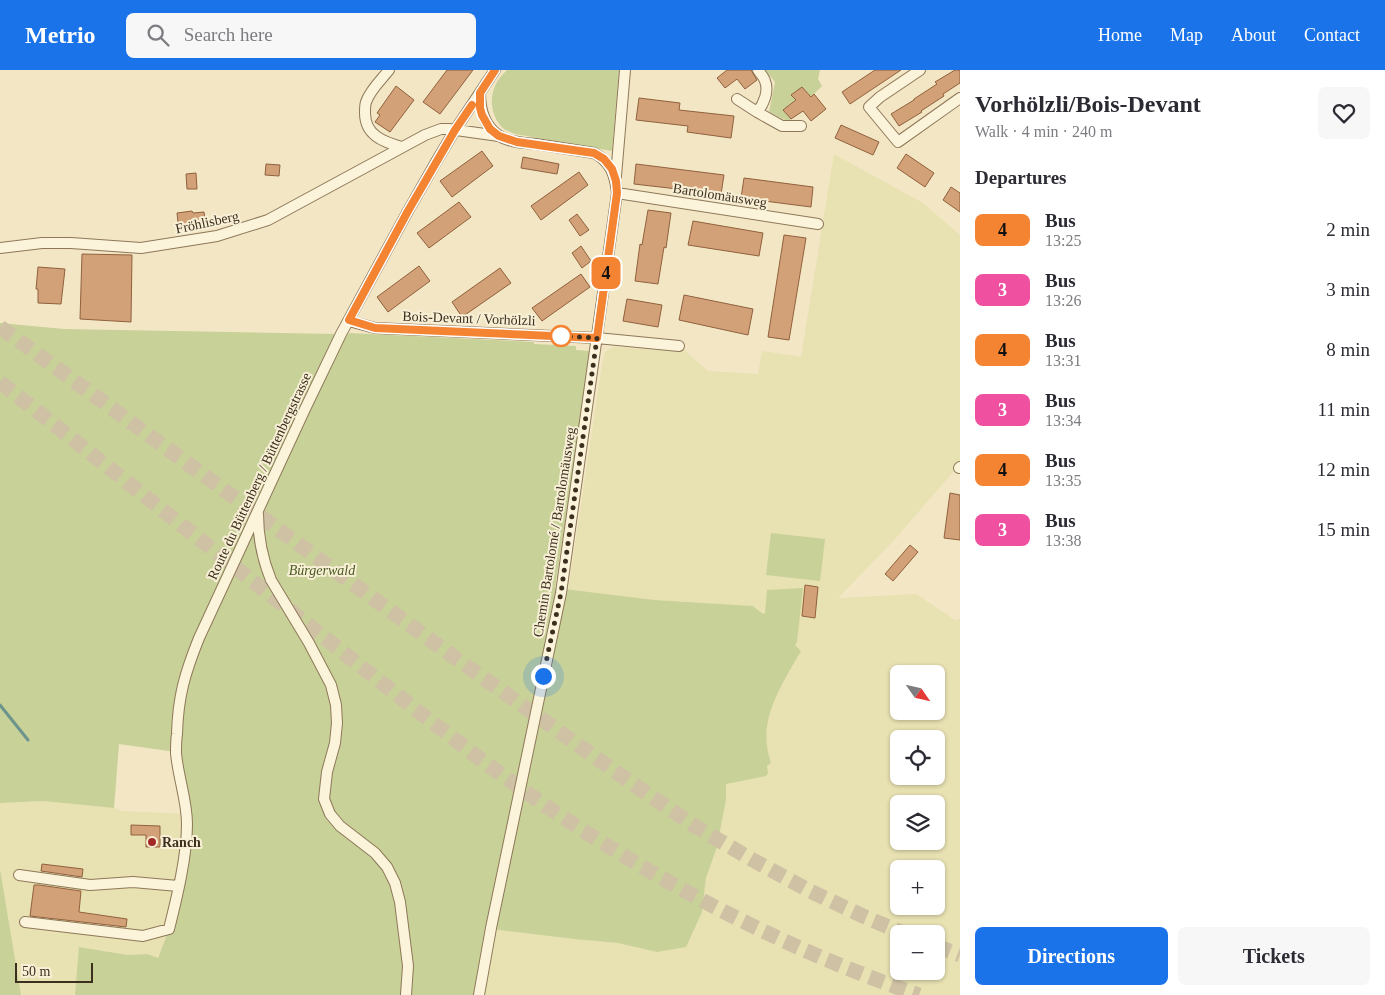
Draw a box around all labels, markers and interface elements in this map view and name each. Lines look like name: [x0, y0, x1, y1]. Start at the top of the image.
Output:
search box: [126, 13, 476, 58]
icon: search: [144, 21, 172, 49]
text: Metrio: [25, 22, 96, 48]
text: Search here: [184, 24, 273, 45]
text: Home: [1098, 25, 1142, 45]
text: Map: [1170, 25, 1203, 45]
text: About: [1231, 25, 1276, 45]
text: Contact: [1304, 25, 1360, 45]
button: heart: [1318, 87, 1370, 139]
text: Vorhölzli/Bois-Devant: [975, 91, 1201, 117]
text: Walk · 4 min · 240 m: [975, 123, 1112, 140]
text: Departures: [975, 167, 1066, 188]
street label: Bartolomäusweg: [672, 181, 768, 210]
street label: Fröhlisberg: [174, 208, 240, 237]
text: Bus: [1045, 210, 1076, 231]
text: 2 min: [1326, 219, 1370, 240]
text: 4: [998, 220, 1007, 240]
text: 13:25: [1045, 232, 1081, 249]
line badge: 4: [590, 257, 622, 289]
text: 4: [602, 263, 611, 283]
text: Bus: [1045, 270, 1076, 291]
text: 3 min: [1326, 279, 1370, 300]
text: 3: [998, 280, 1007, 300]
text: 13:26: [1045, 292, 1081, 309]
street label: Bois-Devant / Vorhölzli: [402, 309, 536, 328]
unlabelled marker: [550, 325, 572, 347]
text: Bus: [1045, 330, 1076, 351]
text: 8 min: [1326, 339, 1370, 360]
text: 4: [998, 340, 1007, 360]
text: 13:31: [1045, 352, 1081, 369]
street label: Route du Büttenberg / Büttenbergstrasse: [205, 370, 314, 582]
text: Bus: [1045, 390, 1076, 411]
text: 11 min: [1317, 399, 1370, 420]
text: 3: [998, 400, 1007, 420]
text: 13:34: [1045, 412, 1081, 429]
street label: Chemin Bartolomé / Bartolomäusweg: [530, 426, 579, 638]
text: Bus: [1045, 450, 1076, 471]
text: 12 min: [1317, 459, 1370, 480]
text: 4: [998, 460, 1007, 480]
text: 13:35: [1045, 472, 1081, 489]
text: Bus: [1045, 510, 1076, 531]
text: 15 min: [1317, 519, 1370, 540]
text: 3: [998, 520, 1007, 540]
text: 13:38: [1045, 532, 1081, 549]
park label: Bürgerwald: [289, 563, 356, 578]
your location: [531, 664, 556, 689]
north arrow: [890, 665, 945, 720]
map controls: [890, 665, 945, 980]
button: locate: [890, 730, 945, 785]
button: layers: [890, 795, 945, 850]
place label: Ranch: [162, 835, 201, 850]
marker: Ranch: [146, 836, 158, 848]
button: +: [890, 860, 945, 915]
button: −: [890, 925, 945, 980]
button: Directions: [975, 927, 1168, 985]
button: Tickets: [1178, 927, 1370, 985]
scale bar: [15, 960, 92, 983]
text: 50 m: [22, 964, 50, 979]

